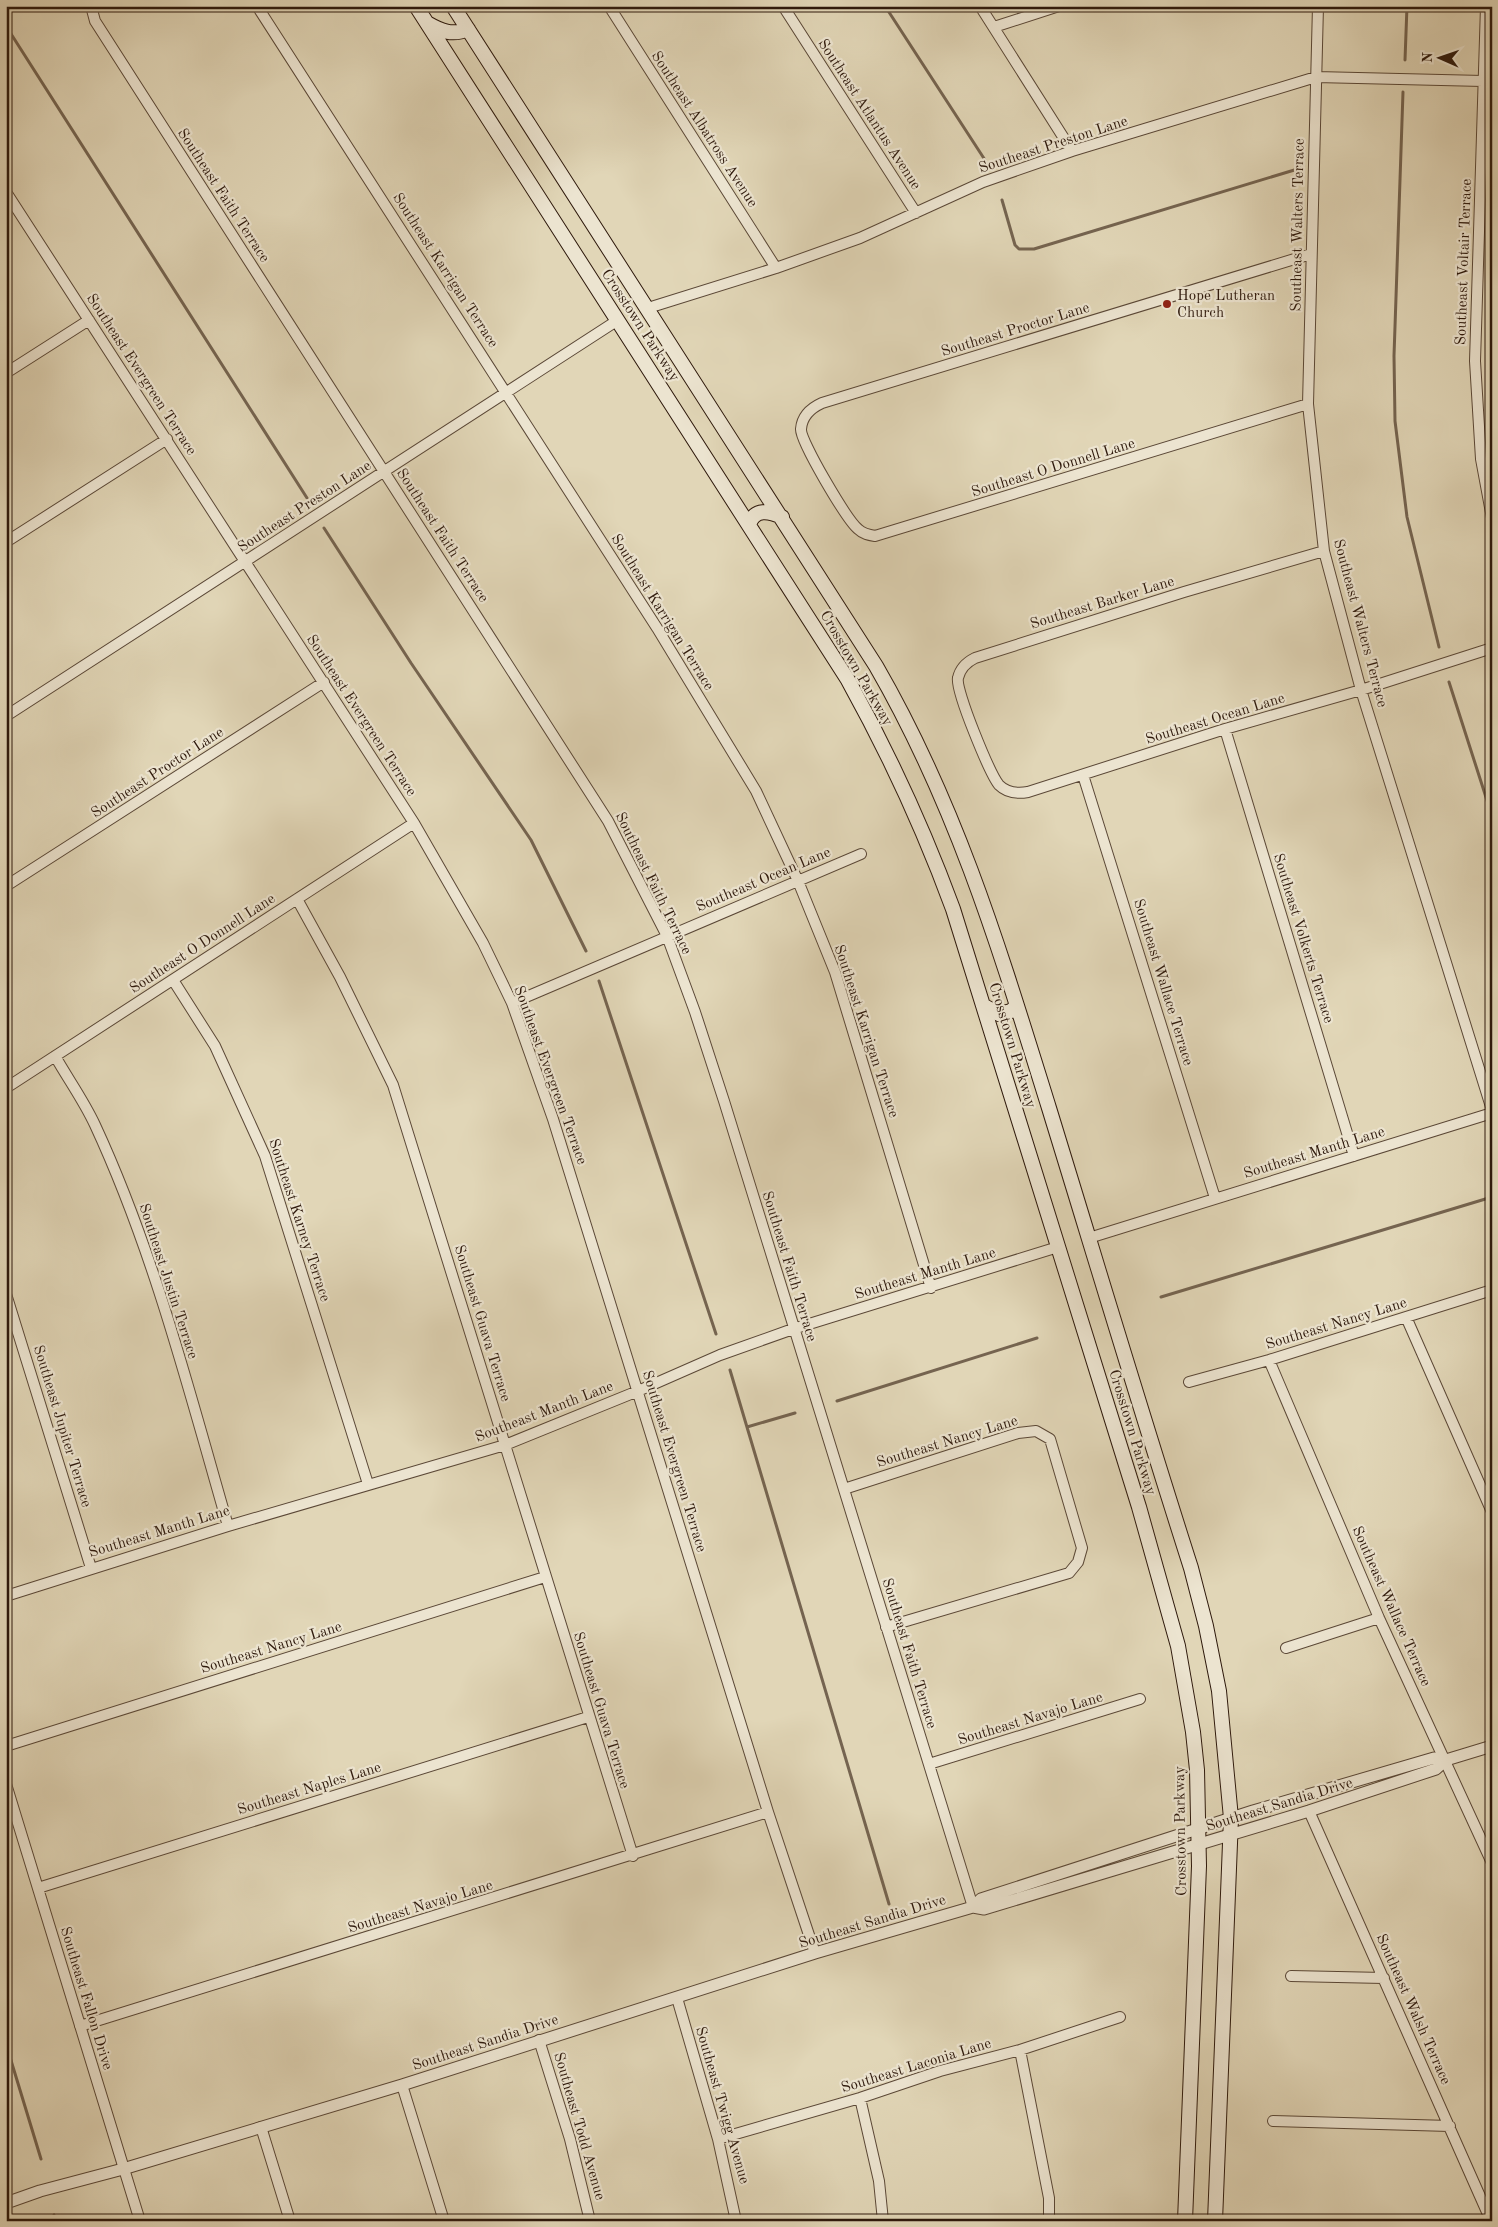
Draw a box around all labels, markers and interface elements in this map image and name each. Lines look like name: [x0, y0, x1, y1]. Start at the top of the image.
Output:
north arrow: [1416, 32, 1466, 82]
street label: Southeast Atlantus Avenue: [814, 37, 923, 193]
street label: Southeast Albatross Avenue: [648, 49, 760, 211]
text: N: [1421, 52, 1435, 63]
street label: Southeast Preston Lane: [977, 114, 1130, 177]
street label: Southeast Faith Terrace: [174, 126, 272, 266]
street label: Southeast Walters Terrace: [1289, 138, 1308, 312]
street label: Southeast Voltair Terrace: [1454, 178, 1475, 346]
street label: Southeast Karrigan Terrace: [389, 191, 500, 351]
street label: Crosstown Parkway: [598, 267, 682, 385]
place label: Hope Lutheran Church: [1177, 289, 1275, 321]
street label: Southeast Evergreen Terrace: [83, 291, 199, 458]
marker: Hope Lutheran Church: [1161, 298, 1173, 310]
street label: Southeast Proctor Lane: [939, 301, 1091, 360]
street label: Southeast O Donnell Lane: [970, 436, 1137, 500]
street label: Southeast Preston Lane: [235, 459, 374, 556]
street label: Southeast Faith Terrace: [393, 466, 491, 606]
street label: Southeast Karrigan Terrace: [607, 532, 716, 694]
street label: Southeast Walters Terrace: [1330, 538, 1389, 709]
street label: Southeast Barker Lane: [1029, 574, 1176, 633]
street label: Crosstown Parkway: [817, 609, 895, 729]
street label: Southeast Evergreen Terrace: [303, 632, 419, 799]
street label: Southeast Ocean Lane: [1144, 691, 1287, 748]
street label: Southeast Proctor Lane: [89, 725, 227, 822]
street label: Southeast Faith Terrace: [612, 810, 694, 957]
street label: Southeast Ocean Lane: [694, 845, 833, 916]
street label: Southeast Volkerts Terrace: [1270, 852, 1336, 1025]
street label: Southeast O Donnell Lane: [127, 892, 278, 997]
street label: Southeast Wallace Terrace: [1130, 897, 1195, 1068]
street label: Southeast Karrigan Terrace: [830, 943, 901, 1120]
street label: Crosstown Parkway: [985, 981, 1038, 1110]
street label: Southeast Evergreen Terrace: [510, 984, 589, 1167]
street label: Southeast Manth Lane: [1242, 1125, 1387, 1182]
street label: Southeast Karney Terrace: [265, 1137, 332, 1304]
street label: Southeast Faith Terrace: [759, 1189, 819, 1344]
street label: Southeast Justin Terrace: [135, 1202, 200, 1361]
street label: Southeast Guava Terrace: [451, 1243, 513, 1404]
street label: Southeast Manth Lane: [853, 1246, 998, 1303]
street label: Southeast Nancy Lane: [1264, 1296, 1409, 1353]
street label: Southeast Jupiter Terrace: [30, 1344, 93, 1509]
street label: Crosstown Parkway: [1105, 1368, 1158, 1497]
street label: Southeast Evergreen Terrace: [639, 1369, 708, 1554]
street label: Southeast Manth Lane: [473, 1379, 616, 1446]
street label: Southeast Nancy Lane: [875, 1414, 1020, 1471]
street label: Southeast Manth Lane: [87, 1504, 232, 1561]
street label: Southeast Wallace Terrace: [1348, 1524, 1433, 1689]
street label: Southeast Faith Terrace: [879, 1576, 939, 1731]
street label: Southeast Nancy Lane: [199, 1620, 344, 1677]
street label: Southeast Guava Terrace: [570, 1630, 632, 1791]
street label: Southeast Navajo Lane: [956, 1690, 1105, 1749]
street label: Southeast Naples Lane: [236, 1760, 383, 1818]
street label: Crosstown Parkway: [1173, 1766, 1190, 1896]
street label: Southeast Sandia Drive: [1204, 1776, 1355, 1835]
street label: Southeast Navajo Lane: [346, 1878, 495, 1937]
street label: Southeast Sandia Drive: [797, 1893, 948, 1952]
street label: Southeast Fallon Drive: [57, 1925, 115, 2072]
street label: Southeast Walsh Terrace: [1373, 1932, 1453, 2087]
street label: Southeast Sandia Drive: [411, 2013, 561, 2074]
street label: Southeast Twigg Avenue: [692, 2025, 751, 2186]
street label: Southeast Laconia Lane: [840, 2036, 993, 2096]
street label: Southeast Todd Avenue: [550, 2051, 607, 2202]

